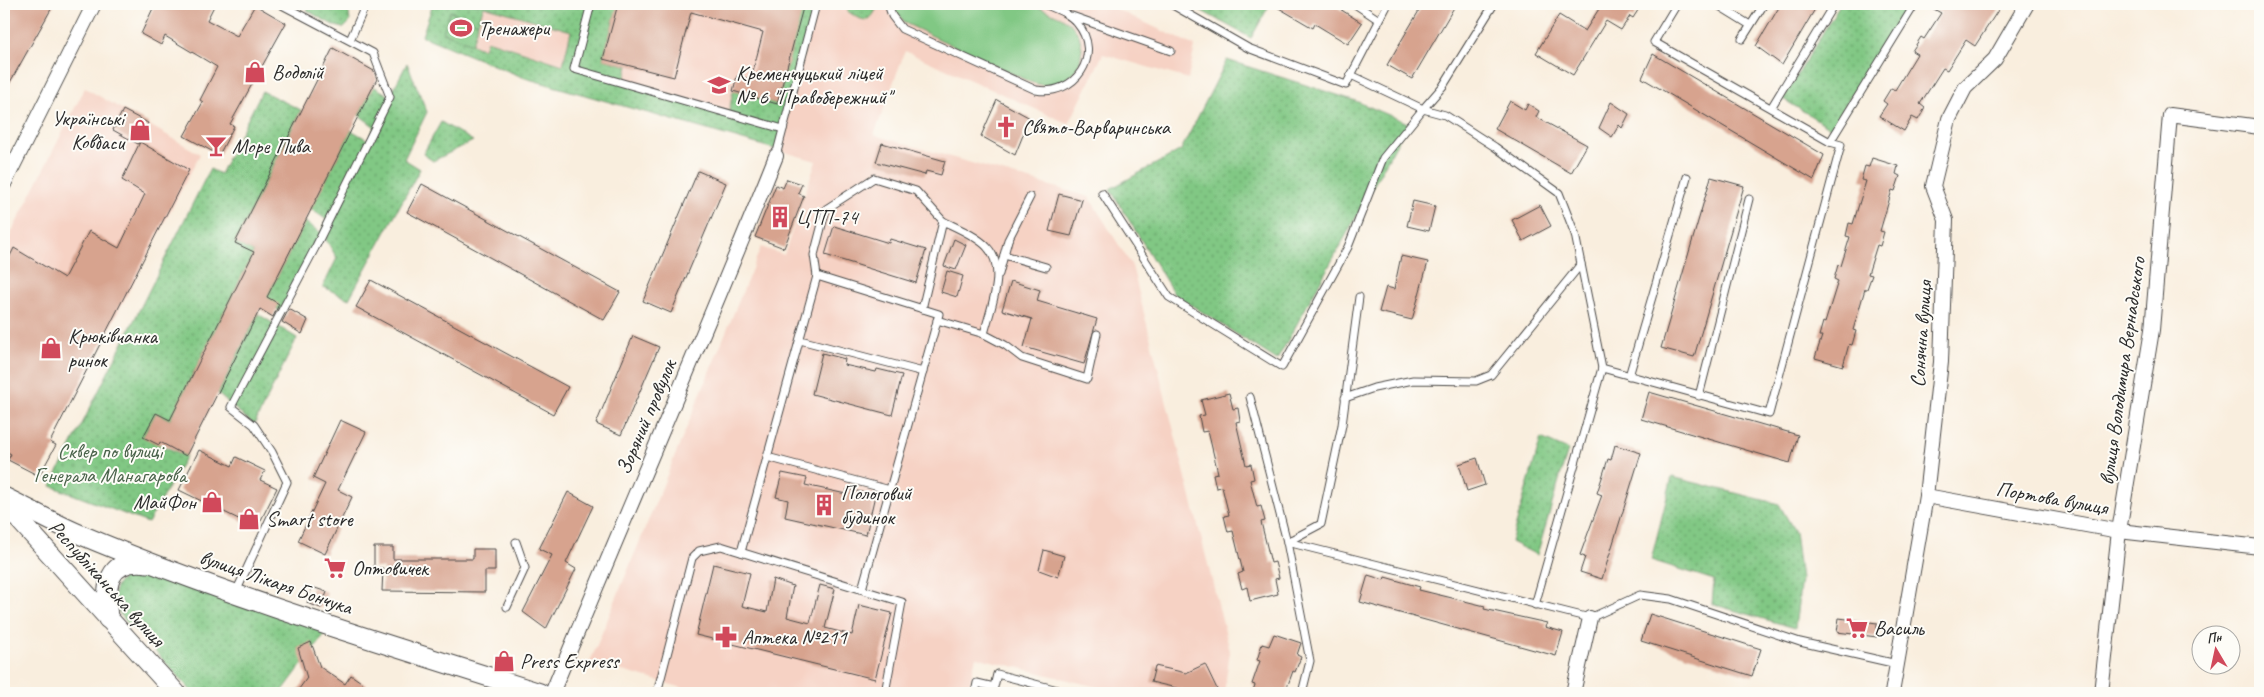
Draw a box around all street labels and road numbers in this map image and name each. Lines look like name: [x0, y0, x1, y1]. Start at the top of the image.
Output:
street label: вулиця Володимира Вернадського: [2093, 254, 2151, 487]
street label: Сонячна вулиця: [1904, 278, 1938, 388]
street label: Зоряний провулок: [610, 353, 683, 478]
street label: Портова вулиця: [1994, 475, 2112, 521]
street label: Республіканська вулиця: [43, 514, 172, 653]
street label: вулиця Лікаря Бончука: [196, 544, 357, 621]

